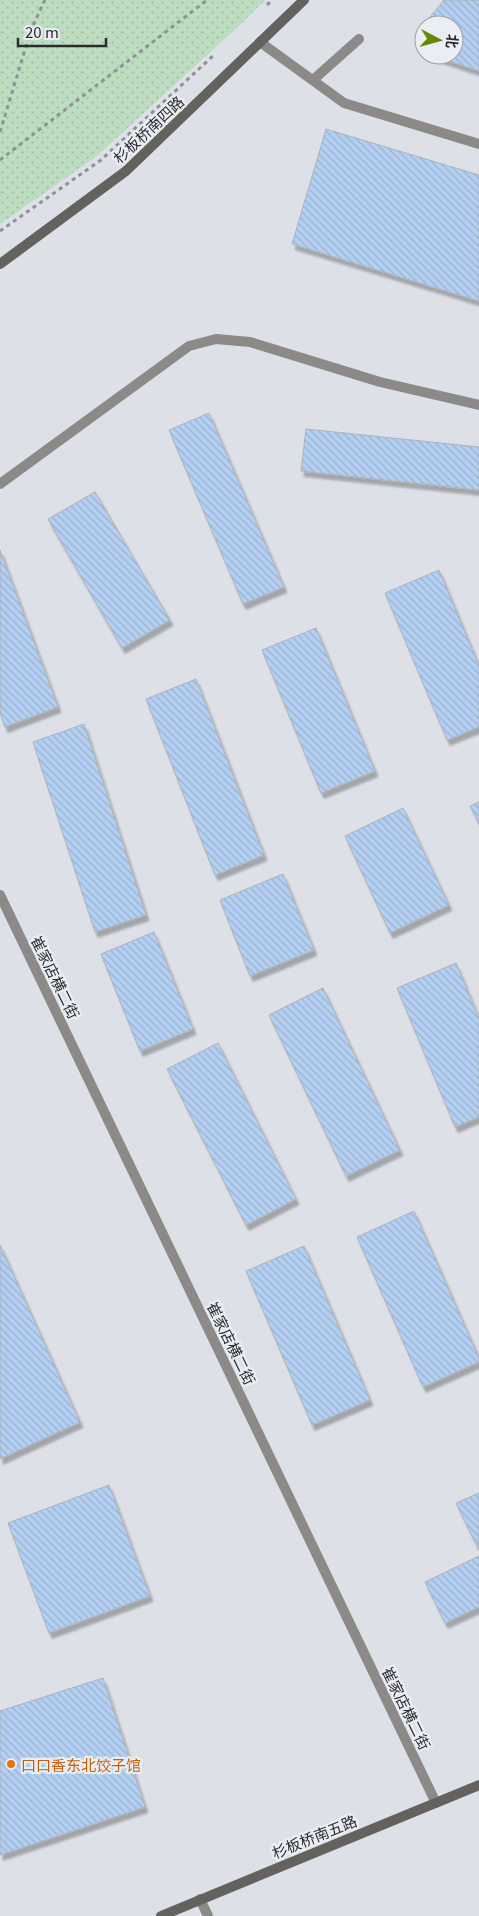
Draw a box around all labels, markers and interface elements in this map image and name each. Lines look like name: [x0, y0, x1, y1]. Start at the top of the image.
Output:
scale bar: [18, 15, 105, 47]
north arrow: [414, 15, 464, 65]
text: 20 m: [25, 21, 59, 42]
text: 北: [442, 33, 464, 49]
street label: 杉板桥南四路: [108, 91, 188, 167]
street label: 崔家店横二街: [27, 932, 85, 1022]
street label: 崔家店横二街: [203, 1298, 261, 1388]
street label: 崔家店横二街: [378, 1663, 436, 1753]
place label: 口口香东北饺子馆: [21, 1754, 141, 1775]
marker: 口口香东北饺子馆: [5, 1758, 17, 1770]
street label: 杉板桥南五路: [268, 1809, 360, 1863]

